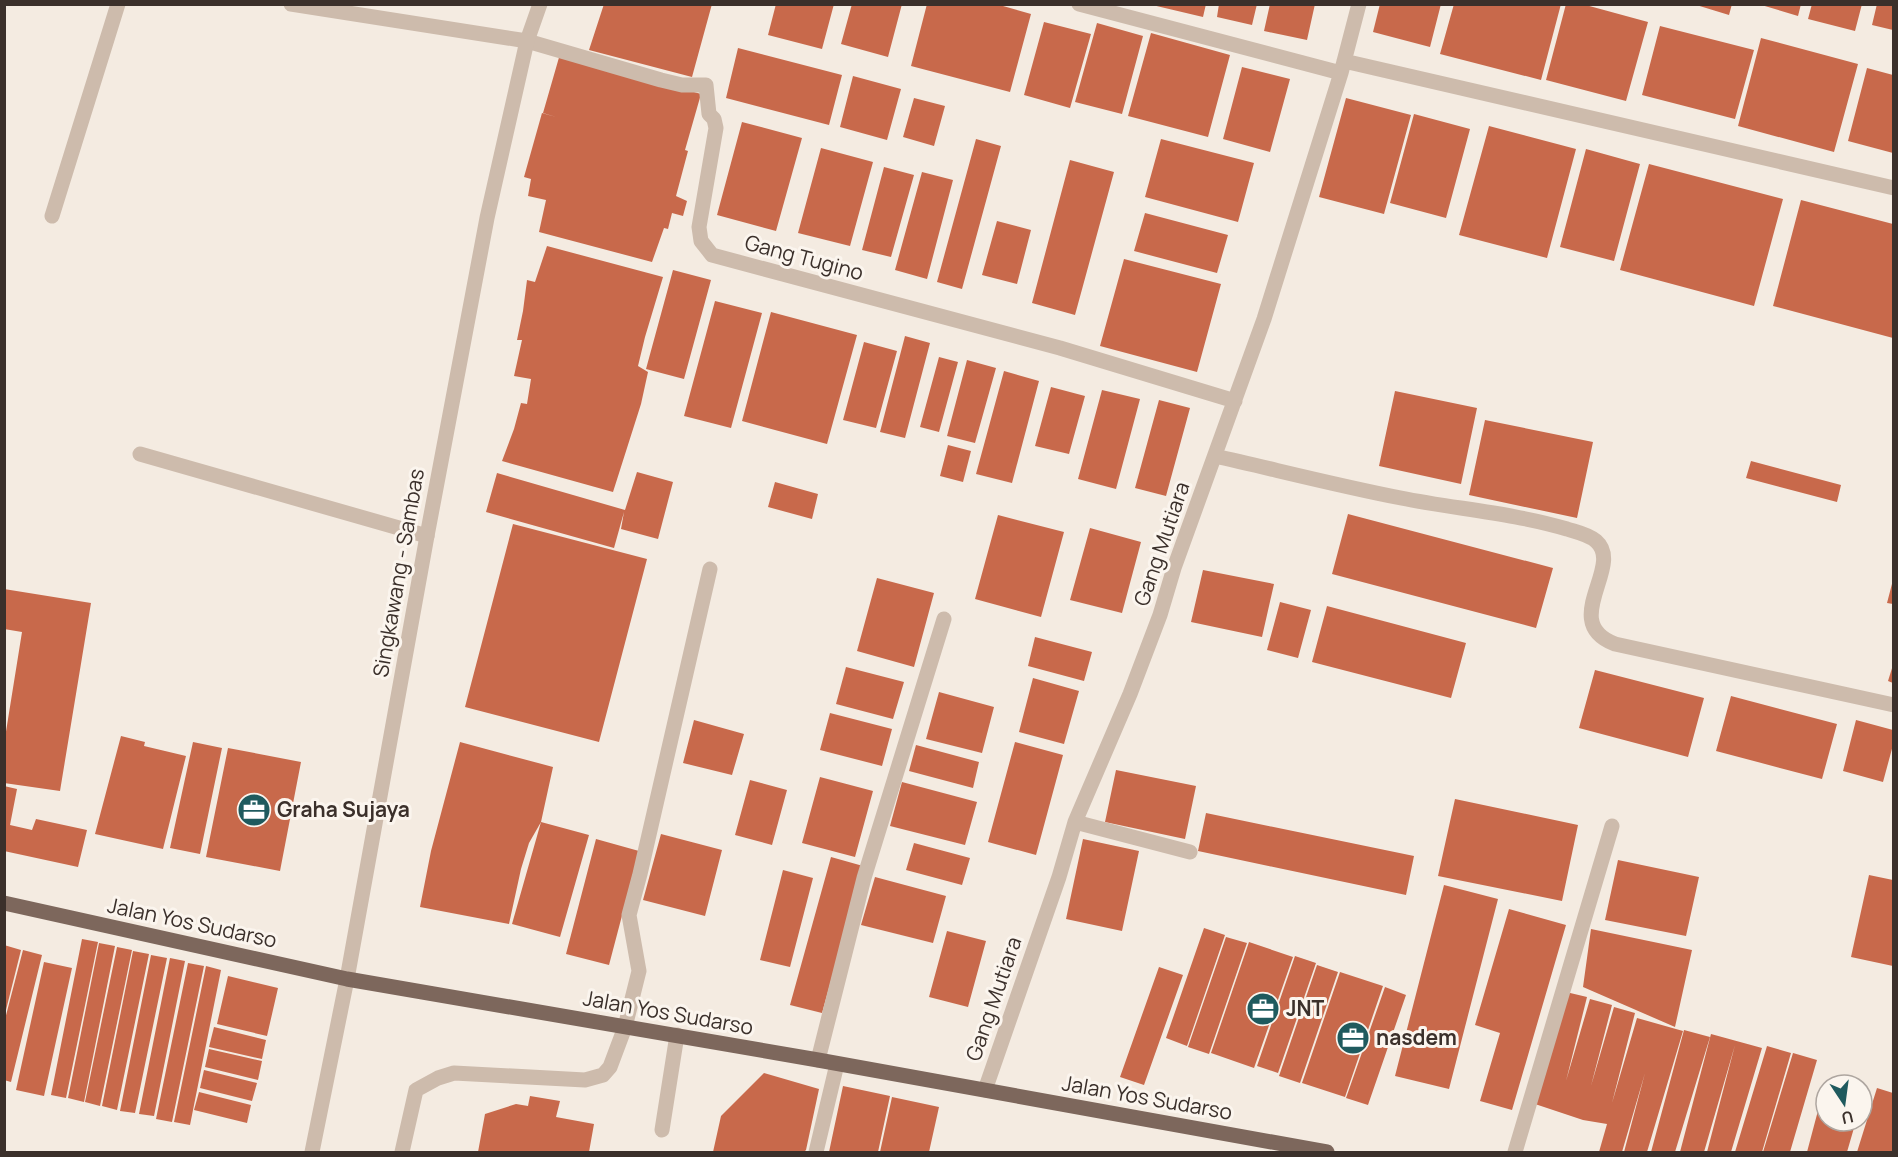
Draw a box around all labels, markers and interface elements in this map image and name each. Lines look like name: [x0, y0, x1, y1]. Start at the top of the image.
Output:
street label: Gang Tugino: [742, 228, 867, 286]
street label: Singkawang - Sambas: [366, 466, 430, 679]
street label: Gang Mutiara: [1127, 478, 1195, 609]
office icon: Graha Sujaya: [236, 792, 272, 828]
place label: Graha Sujaya: [277, 795, 410, 823]
street label: Jalan Yos Sudarso: [105, 890, 279, 954]
street label: Gang Mutiara: [959, 933, 1027, 1064]
street label: Jalan Yos Sudarso: [581, 983, 755, 1041]
office icon: JNT: [1245, 991, 1281, 1027]
place label: JNT: [1286, 994, 1325, 1022]
office icon: nasdem: [1335, 1020, 1371, 1056]
place label: nasdem: [1376, 1023, 1457, 1051]
street label: Jalan Yos Sudarso: [1060, 1068, 1234, 1126]
north arrow: [1814, 1073, 1874, 1133]
text: U: [1839, 1106, 1855, 1130]

